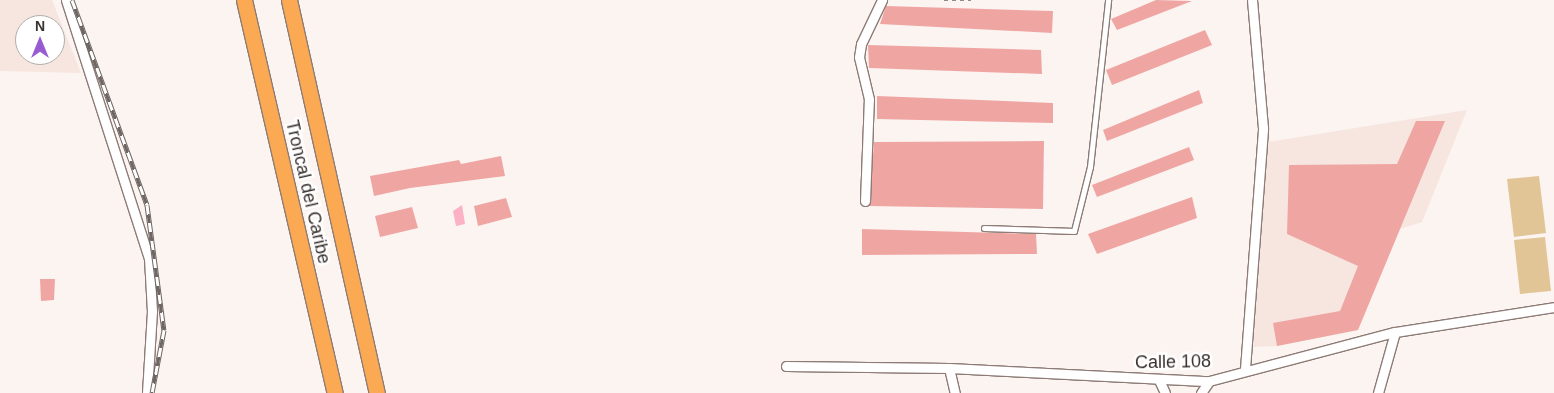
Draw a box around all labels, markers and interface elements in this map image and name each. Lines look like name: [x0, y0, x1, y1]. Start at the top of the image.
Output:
north arrow: [15, 15, 65, 65]
text: N: [35, 18, 45, 34]
street label: Troncal del Caribe: [281, 118, 335, 266]
street label: Calle 108: [1135, 351, 1211, 373]

